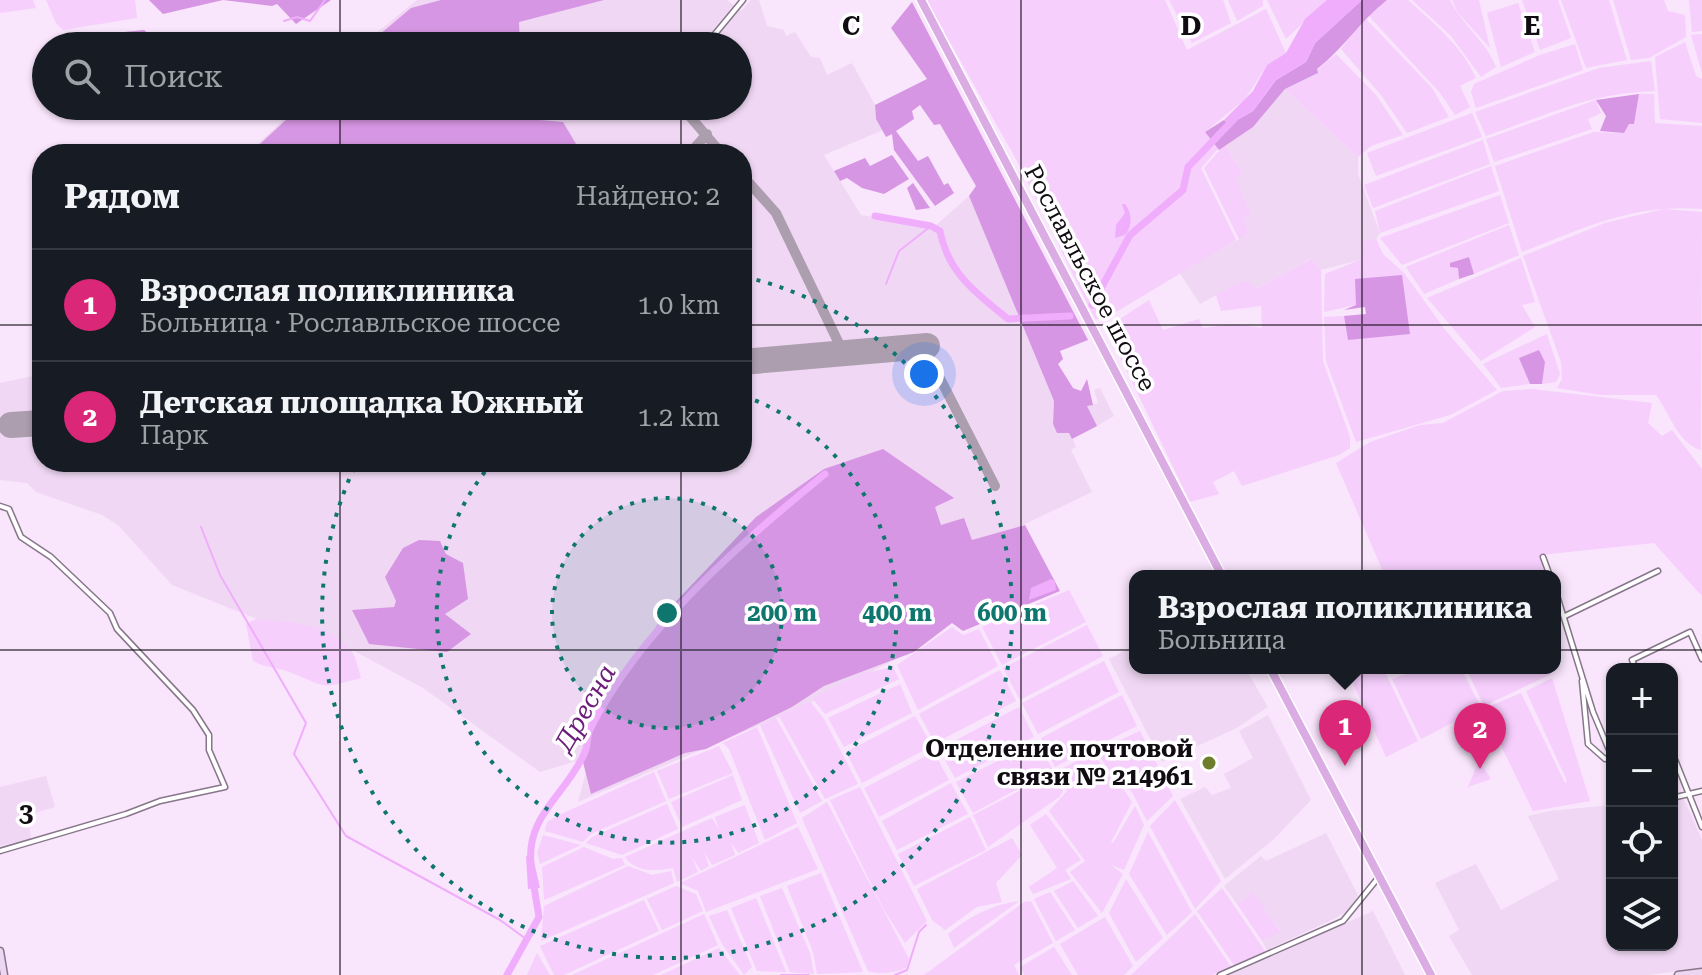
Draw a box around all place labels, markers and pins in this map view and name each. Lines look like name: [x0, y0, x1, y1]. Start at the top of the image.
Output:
centre of rings: [653, 599, 681, 627]
pin: 1: [1319, 700, 1371, 766]
pin: 2: [1454, 703, 1506, 769]
place label: Отделение почтовой связи № 214961: [925, 735, 1193, 791]
marker: Отделение почтовой связи № 214961: [1200, 754, 1218, 772]

